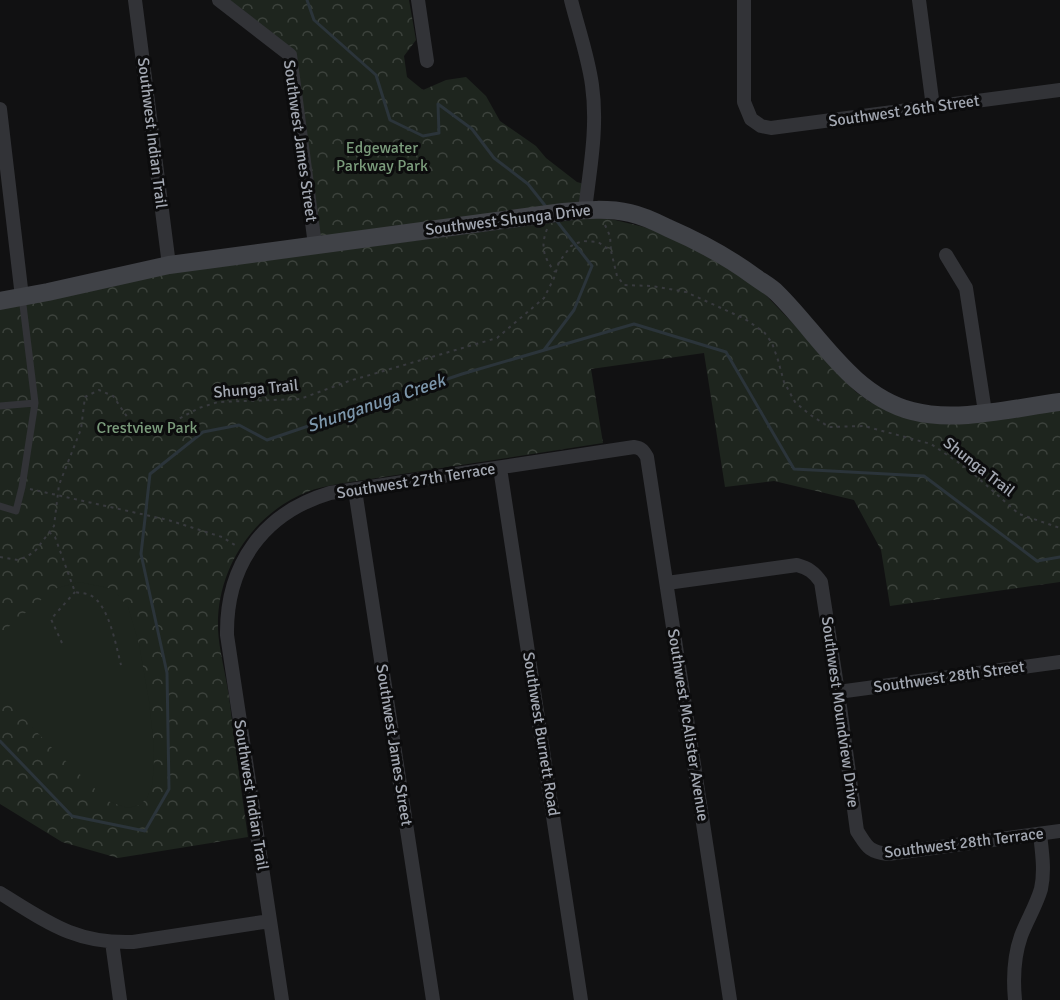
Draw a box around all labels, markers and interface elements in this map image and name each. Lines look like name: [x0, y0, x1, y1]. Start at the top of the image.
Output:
street label: Southwest Indian Trail: [133, 56, 171, 210]
street label: Southwest James Street: [279, 59, 321, 224]
street label: Southwest 26th Street: [827, 90, 981, 132]
park label: Edgewater Parkway Park: [336, 138, 428, 176]
street label: Southwest Shunga Drive: [424, 200, 592, 240]
water label: Shunganuga Creek: [304, 368, 450, 437]
street label: Shunga Trail: [213, 375, 300, 403]
park label: Crestview Park: [96, 418, 198, 438]
street label: Shunga Trail: [939, 433, 1019, 501]
street label: Southwest 27th Terrace: [335, 459, 497, 503]
street label: Southwest Moundview Drive: [817, 615, 863, 809]
street label: Southwest McAlister Avenue: [663, 627, 713, 823]
street label: Southwest Burnett Road: [518, 651, 564, 817]
street label: Southwest 28th Street: [872, 656, 1026, 698]
street label: Southwest James Street: [371, 663, 417, 828]
street label: Southwest Indian Trail: [229, 718, 273, 872]
street label: Southwest 28th Terrace: [883, 823, 1045, 863]

